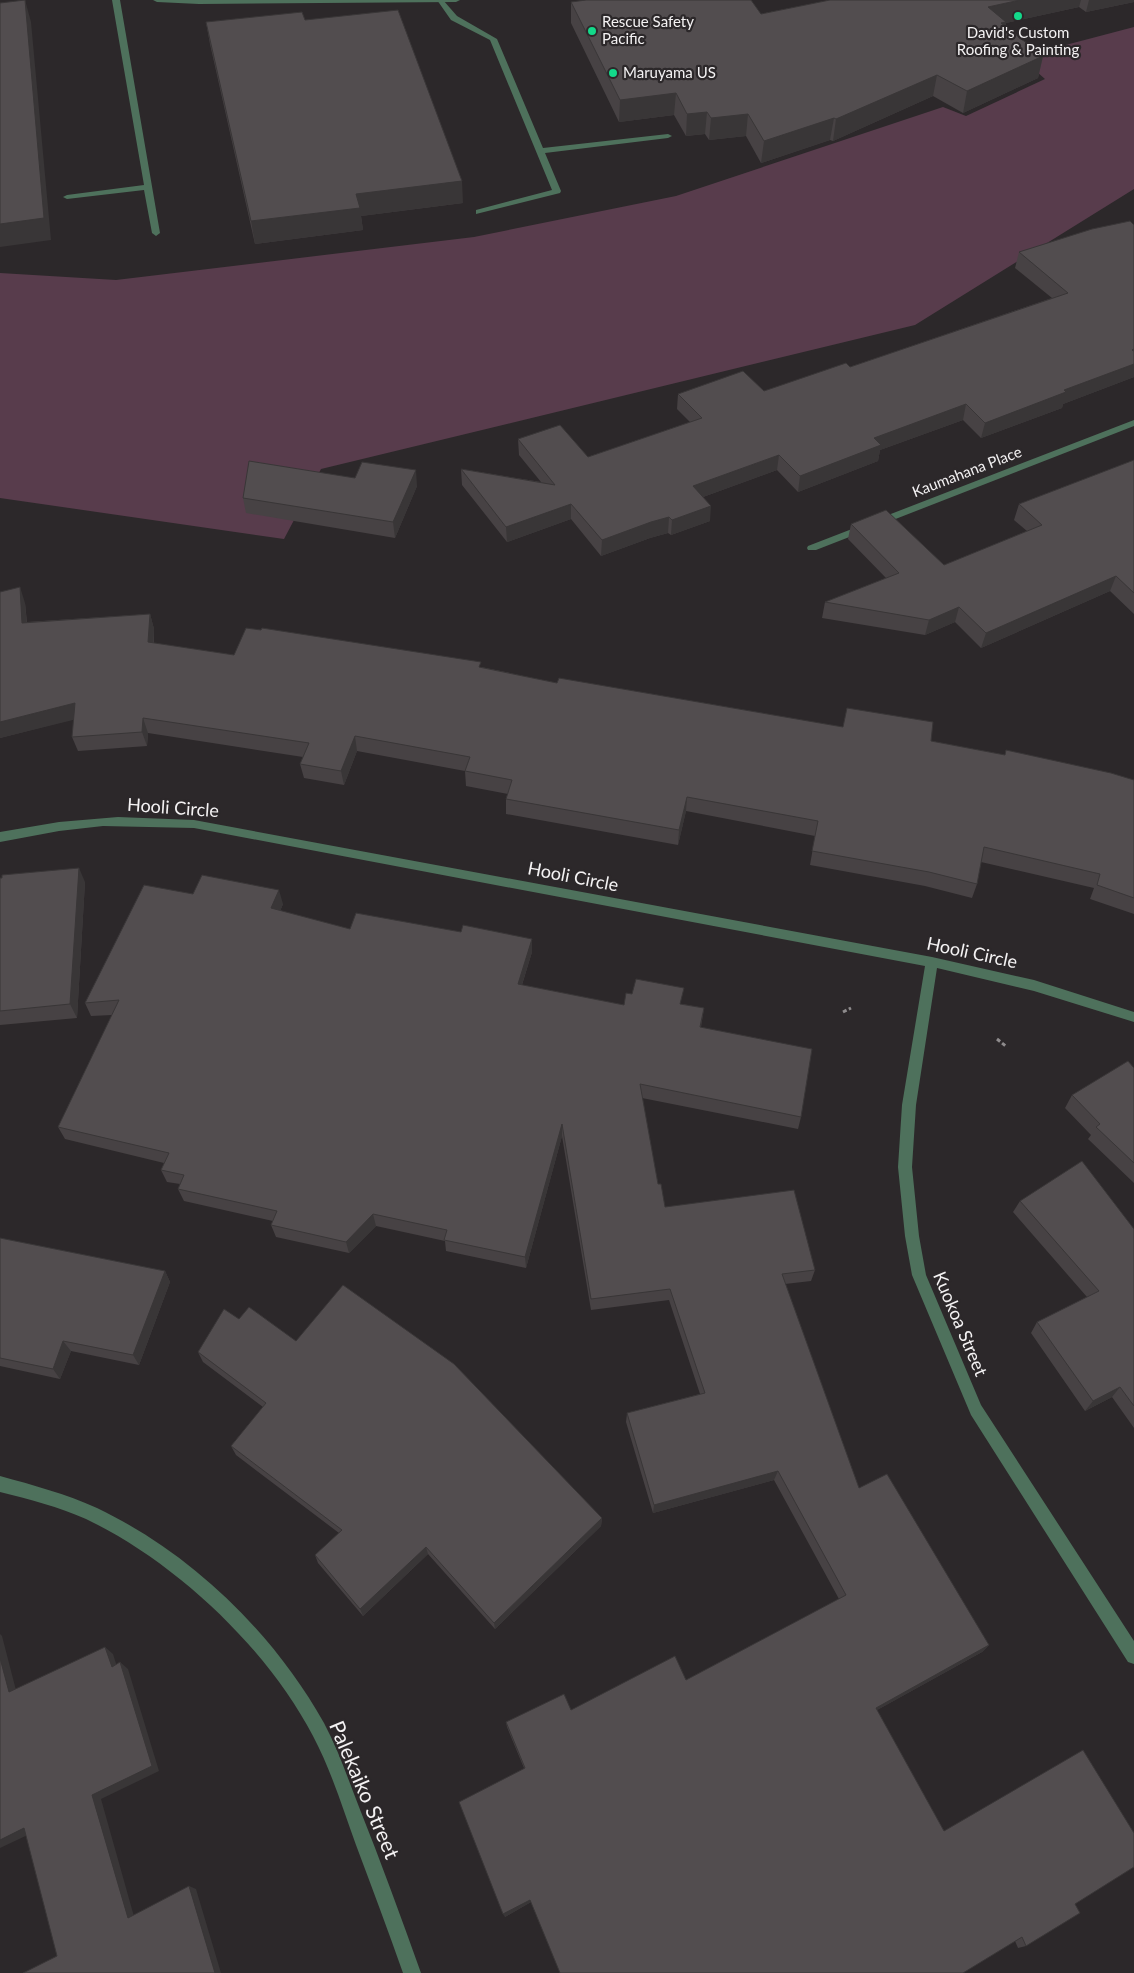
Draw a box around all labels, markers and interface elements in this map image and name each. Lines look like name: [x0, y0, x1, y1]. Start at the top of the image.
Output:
marker: David's Custom Roofing & Painting: [1012, 10, 1024, 22]
place label: Rescue Safety Pacific: [602, 12, 694, 47]
place label: David's Custom Roofing & Painting: [957, 23, 1079, 58]
marker: Rescue Safety Pacific: [586, 25, 598, 37]
place label: Maruyama US: [623, 63, 716, 81]
marker: Maruyama US: [607, 67, 619, 79]
street label: Kaumahana Place: [909, 442, 1024, 500]
street label: Hooli Circle: [126, 793, 220, 821]
street label: Hooli Circle: [526, 856, 620, 896]
street label: Hooli Circle: [925, 932, 1019, 972]
street label: Kuokoa Street: [929, 1268, 993, 1380]
street label: Palekaiko Street: [325, 1717, 406, 1863]

